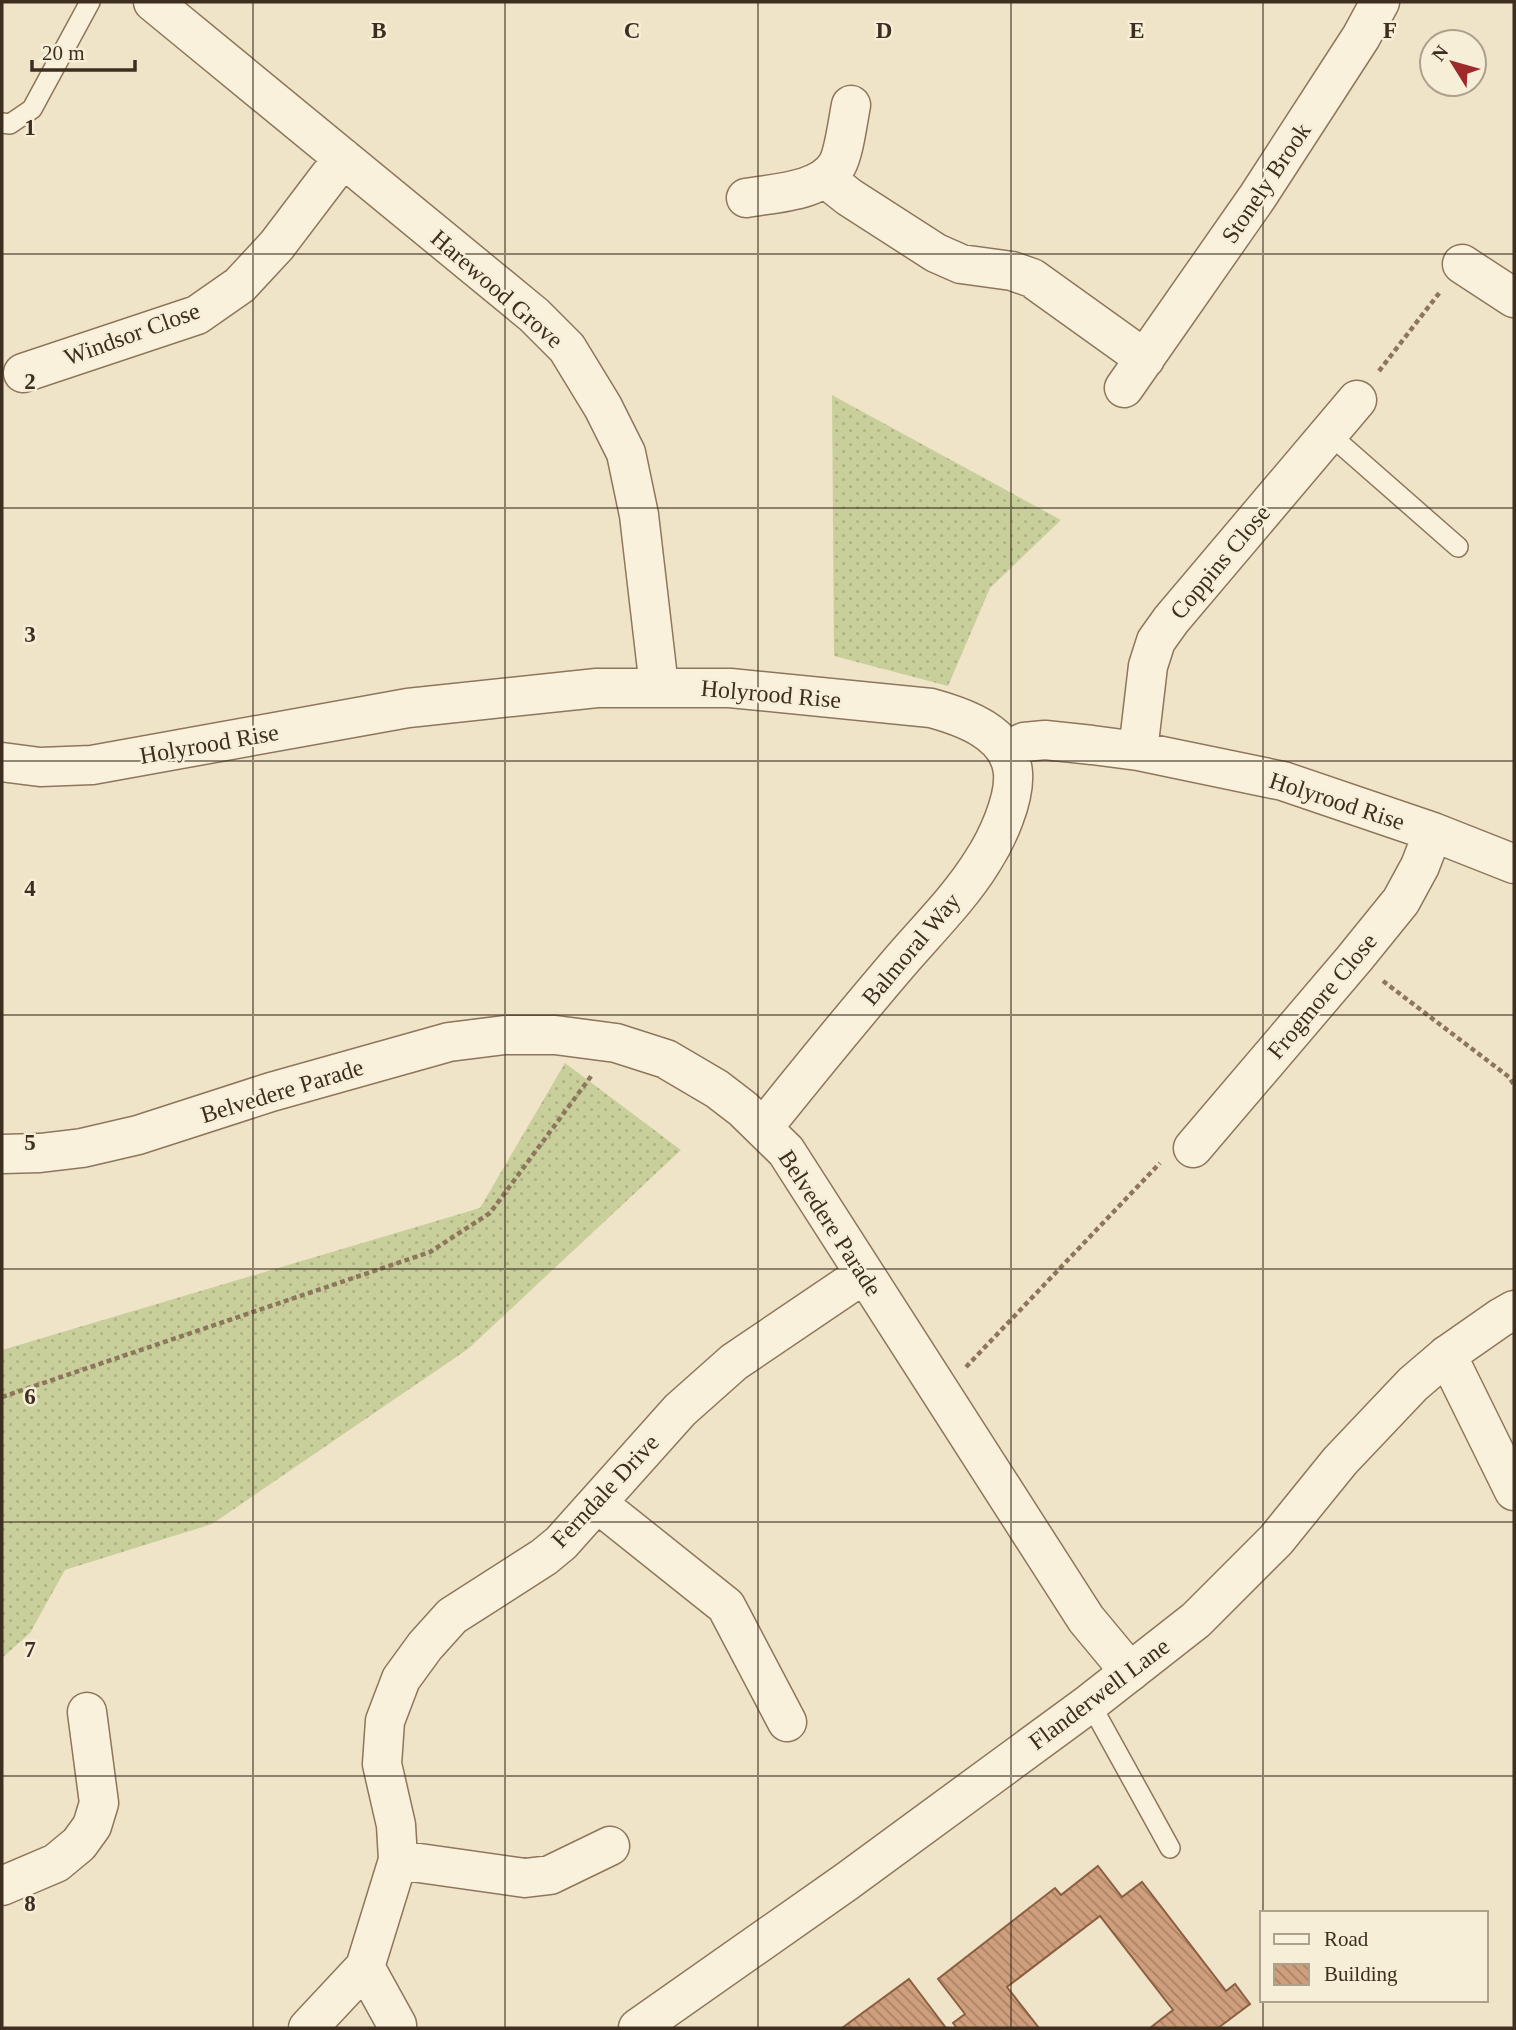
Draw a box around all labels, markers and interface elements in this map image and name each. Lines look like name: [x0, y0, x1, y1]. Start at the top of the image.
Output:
text: B: [371, 18, 387, 43]
text: C: [624, 18, 640, 43]
text: D: [876, 18, 892, 43]
text: E: [1129, 18, 1145, 43]
text: F: [1383, 18, 1397, 43]
scale bar: [32, 28, 135, 72]
north arrow: [1418, 28, 1488, 98]
text: 20 m: [42, 41, 85, 65]
text: N: [1427, 41, 1453, 65]
text: 1: [24, 115, 36, 140]
street label: Stonely Brook: [1216, 118, 1316, 248]
street label: Harewood Grove: [426, 225, 568, 353]
street label: Windsor Close: [61, 297, 203, 371]
text: 2: [24, 369, 36, 394]
street label: Coppins Close: [1165, 500, 1275, 624]
text: 3: [24, 622, 36, 647]
street label: Holyrood Rise: [700, 675, 842, 713]
street label: Holyrood Rise: [137, 719, 281, 769]
street label: Holyrood Rise: [1266, 767, 1408, 835]
text: 4: [24, 876, 36, 901]
street label: Balmoral Way: [857, 888, 965, 1010]
street label: Frogmore Close: [1262, 928, 1382, 1064]
street label: Belvedere Parade: [198, 1054, 366, 1128]
text: 5: [24, 1130, 36, 1155]
street label: Belvedere Parade: [773, 1145, 887, 1301]
text: 6: [24, 1384, 36, 1409]
street label: Ferndale Drive: [546, 1429, 664, 1553]
street label: Flanderwell Lane: [1024, 1633, 1174, 1755]
text: 7: [24, 1637, 36, 1662]
text: 8: [24, 1891, 36, 1916]
legend: [1260, 1911, 1488, 2002]
text: Road: [1324, 1927, 1369, 1951]
text: Building: [1324, 1962, 1398, 1986]

